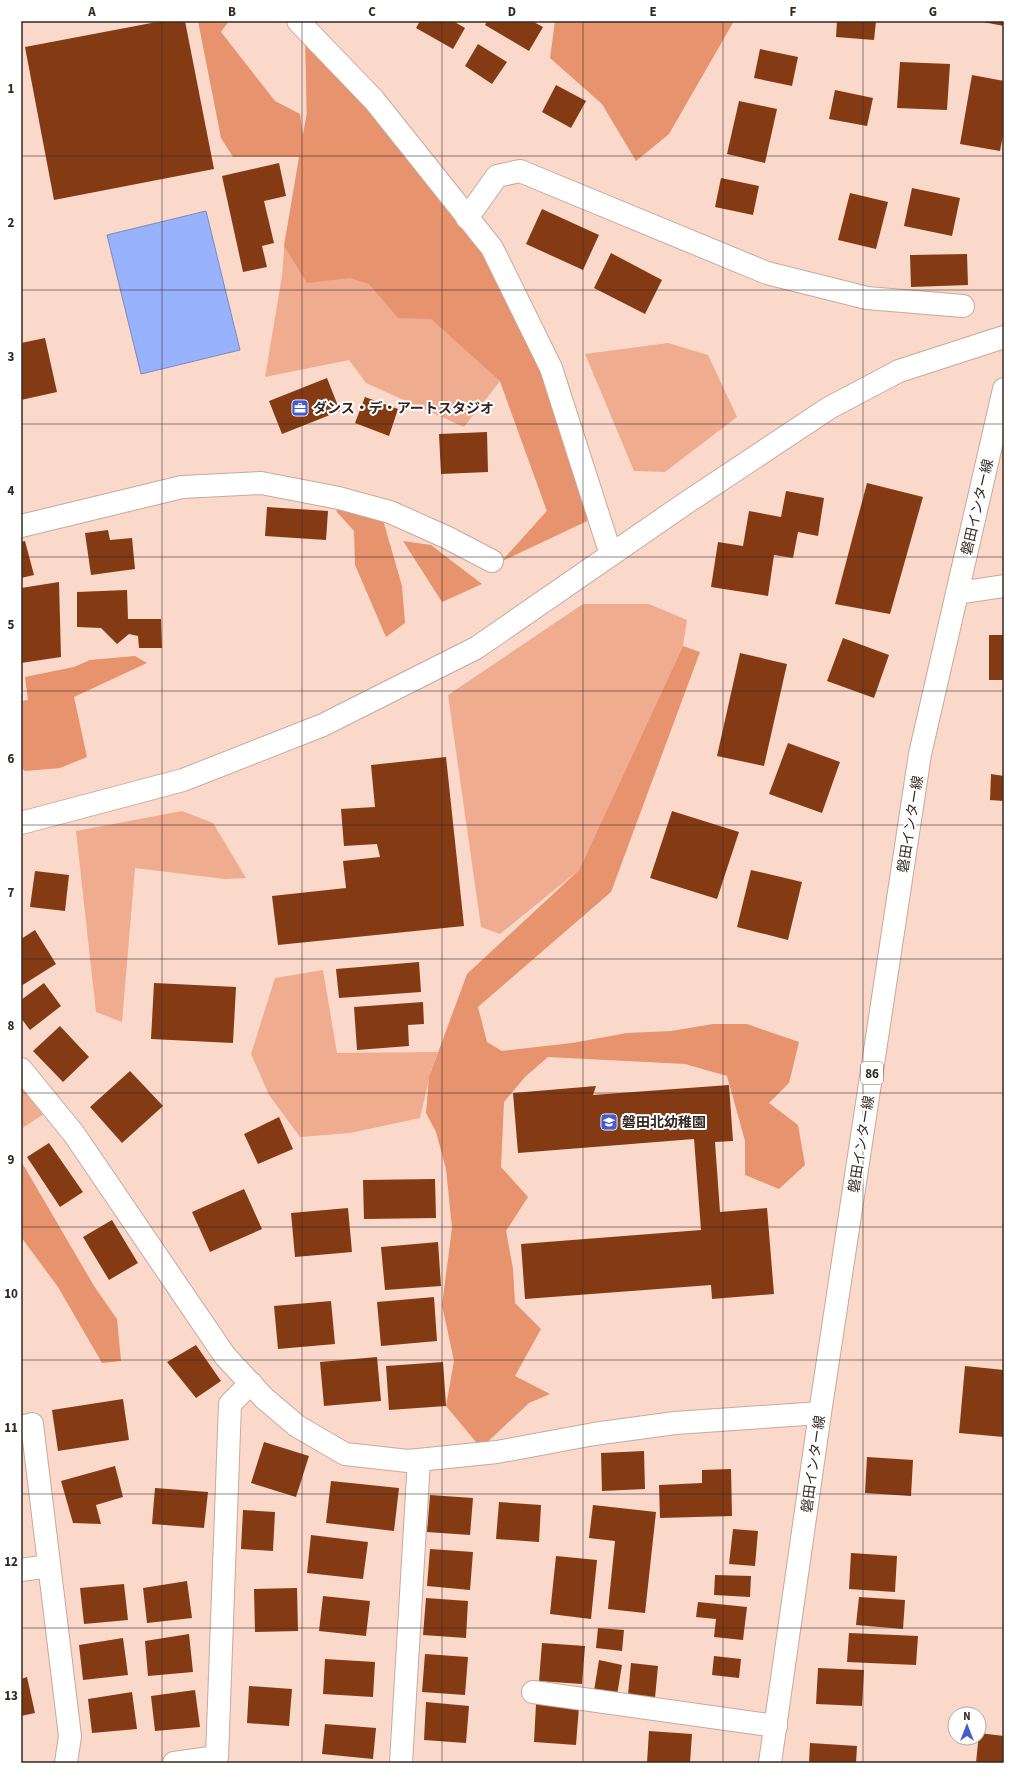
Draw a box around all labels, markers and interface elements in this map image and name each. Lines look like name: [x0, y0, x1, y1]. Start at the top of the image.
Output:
text: A: [87, 3, 96, 21]
text: B: [228, 3, 236, 21]
text: C: [368, 3, 376, 21]
text: D: [508, 3, 516, 21]
text: E: [649, 3, 657, 21]
text: F: [790, 3, 797, 21]
text: G: [929, 3, 937, 21]
text: 1: [8, 80, 15, 98]
text: 2: [8, 214, 15, 232]
text: 3: [8, 348, 15, 366]
office icon: ダンス・デ・アートスタジオ: [290, 398, 310, 418]
place label: ダンス・デ・アートスタジオ: [313, 399, 494, 419]
street label: 磐田インター線: [957, 457, 999, 557]
text: 4: [8, 482, 15, 500]
text: 5: [8, 616, 15, 634]
text: 6: [8, 750, 15, 768]
street label: 磐田インター線: [893, 774, 929, 874]
text: 7: [8, 884, 15, 902]
text: 8: [8, 1017, 15, 1035]
road number: 86: [861, 1062, 883, 1084]
street label: 磐田インター線: [844, 1094, 880, 1194]
school or university icon: 磐田北幼稚園: [599, 1112, 619, 1132]
place label: 磐田北幼稚園: [622, 1113, 706, 1133]
text: 9: [8, 1151, 15, 1169]
text: 10: [4, 1285, 18, 1303]
street label: 磐田インター線: [797, 1414, 831, 1514]
text: 11: [4, 1419, 18, 1437]
text: 12: [4, 1553, 18, 1571]
text: 13: [4, 1687, 18, 1705]
north arrow: [947, 1706, 987, 1746]
text: N: [963, 1709, 971, 1724]

